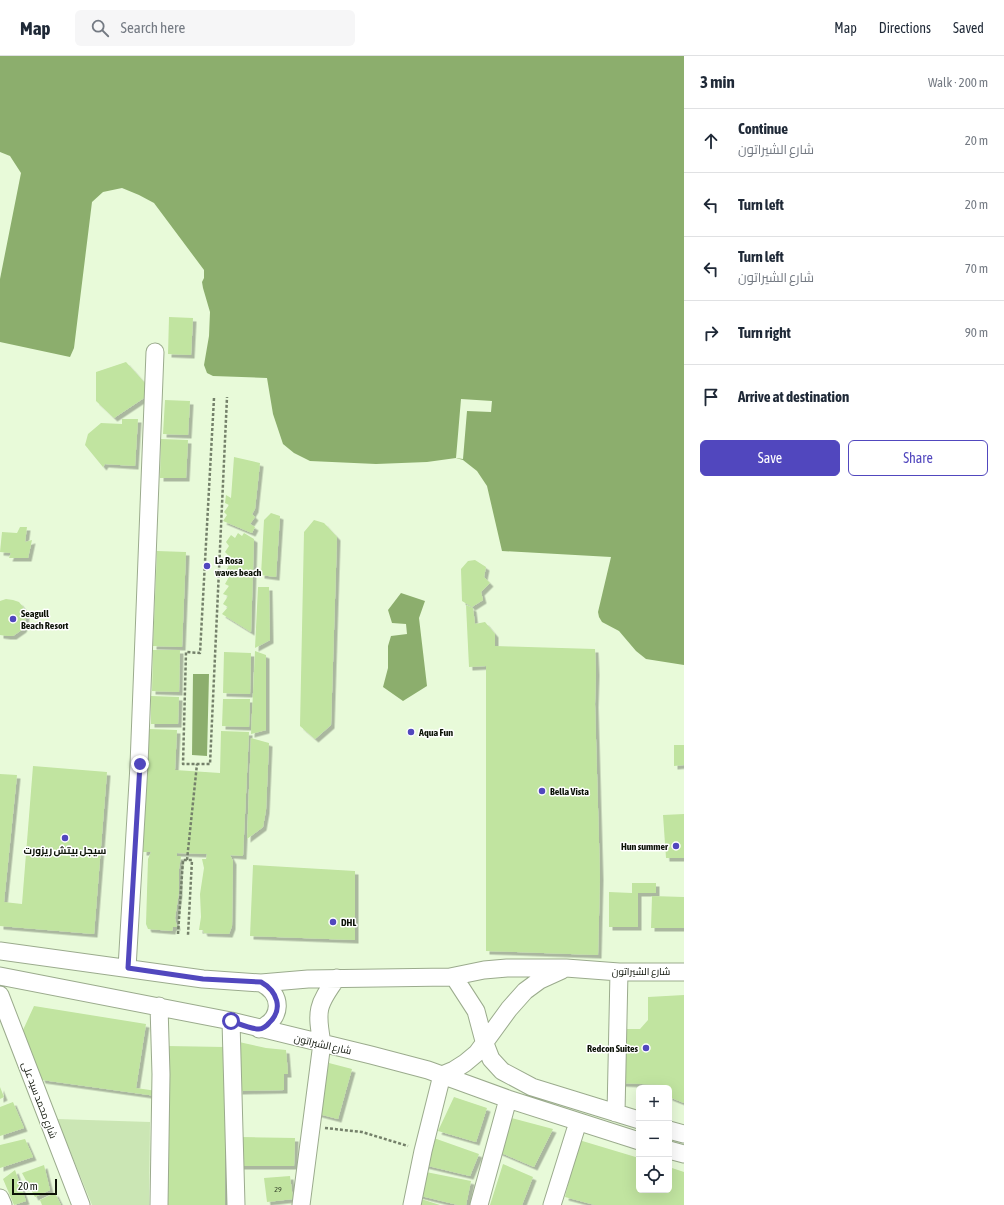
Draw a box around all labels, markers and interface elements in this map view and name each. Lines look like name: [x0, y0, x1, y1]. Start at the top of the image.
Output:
search box: [75, 10, 355, 46]
text: Map: [20, 17, 51, 39]
icon: search: [89, 17, 111, 39]
text: Search here: [121, 19, 185, 36]
text: Map: [834, 20, 857, 36]
text: Directions: [879, 20, 931, 36]
text: Saved: [953, 20, 984, 36]
text: 3 min: [700, 72, 735, 92]
text: Walk · 200 m: [928, 75, 988, 90]
text: Continue: [738, 120, 788, 137]
icon: ahead: [700, 130, 722, 152]
text: 20 m: [965, 133, 988, 148]
text: شارع الشيراتون: [738, 142, 814, 157]
icon: left: [700, 194, 722, 216]
text: Turn left: [738, 196, 784, 213]
text: 20 m: [965, 197, 988, 212]
text: Turn left: [738, 248, 784, 265]
icon: left: [700, 258, 722, 280]
text: 70 m: [965, 261, 988, 276]
text: شارع الشيراتون: [738, 270, 814, 285]
icon: right: [700, 322, 722, 344]
text: Turn right: [738, 324, 791, 341]
text: 90 m: [965, 325, 988, 340]
icon: arrive: [700, 386, 722, 408]
text: Arrive at destination: [738, 388, 849, 405]
button: Save: [700, 440, 840, 476]
button: Share: [848, 440, 988, 476]
place label: La Rosa waves beach: [215, 555, 262, 578]
marker: La Rosa waves beach: [202, 561, 212, 571]
place label: Seagull Beach Resort: [21, 608, 68, 631]
marker: Seagull Beach Resort: [8, 614, 18, 624]
marker: Aqua Fun: [406, 727, 416, 737]
place label: Aqua Fun: [418, 727, 453, 738]
route end: [131, 755, 149, 773]
marker: Bella Vista: [537, 786, 547, 796]
place label: Bella Vista: [550, 786, 589, 797]
marker: سيجل بيتش ريزورت: [60, 833, 70, 843]
place label: Hun summer: [621, 841, 669, 852]
marker: Hun summer: [671, 841, 681, 851]
place label: سيجل بيتش ريزورت: [24, 845, 106, 857]
marker: DHL: [328, 917, 338, 927]
place label: DHL: [341, 917, 356, 928]
street label: شارع الشيراتون: [612, 966, 670, 978]
route start: [222, 1012, 240, 1030]
street label: شارع الشيراتون: [293, 1033, 353, 1057]
place label: Redcon Suites: [587, 1043, 638, 1054]
marker: Redcon Suites: [641, 1043, 651, 1053]
street label: شارع محمد سيد على: [19, 1060, 59, 1140]
map controls: [636, 1085, 672, 1193]
button: +: [636, 1085, 672, 1121]
button: −: [636, 1121, 672, 1157]
button: locate: [636, 1157, 672, 1193]
scale bar: [12, 1177, 57, 1196]
text: 20 m: [18, 1180, 38, 1192]
house number: 29: [274, 1185, 282, 1194]

